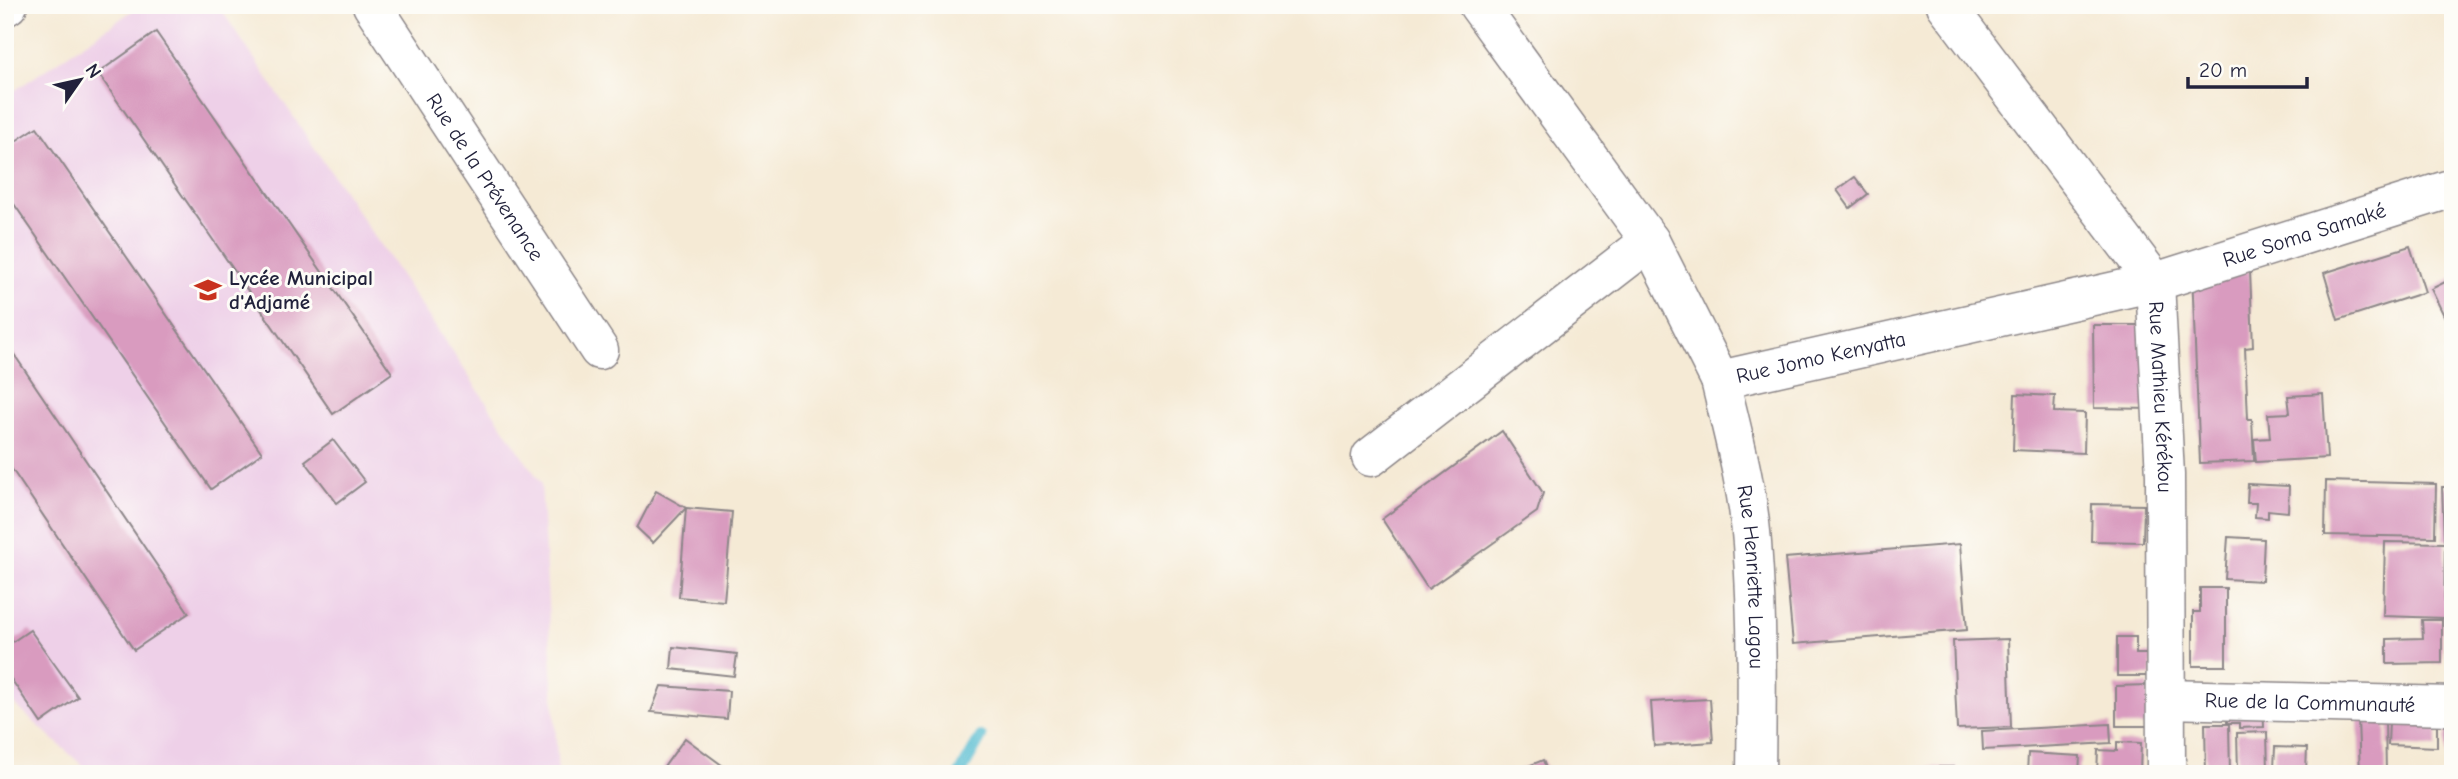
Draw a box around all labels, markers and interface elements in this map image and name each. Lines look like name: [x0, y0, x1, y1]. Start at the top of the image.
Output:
north arrow: [46, 46, 116, 116]
scale bar: [2188, 46, 2308, 90]
text: 20 m: [2199, 58, 2247, 82]
text: N: [81, 60, 106, 82]
street label: Rue de la Prévenance: [421, 89, 549, 265]
street label: Rue Soma Samaké: [2220, 198, 2389, 272]
place label: Lycée Municipal d'Adjamé: [229, 266, 373, 314]
school or university icon: Lycée Municipal d'Adjamé: [193, 275, 223, 305]
street label: Rue Mathieu Kérékou: [2144, 300, 2177, 493]
street label: Rue Jomo Kenyatta: [1734, 327, 1908, 388]
street label: Rue Henriette Lagou: [1732, 483, 1769, 669]
street label: Rue de la Communauté: [2204, 688, 2416, 717]

